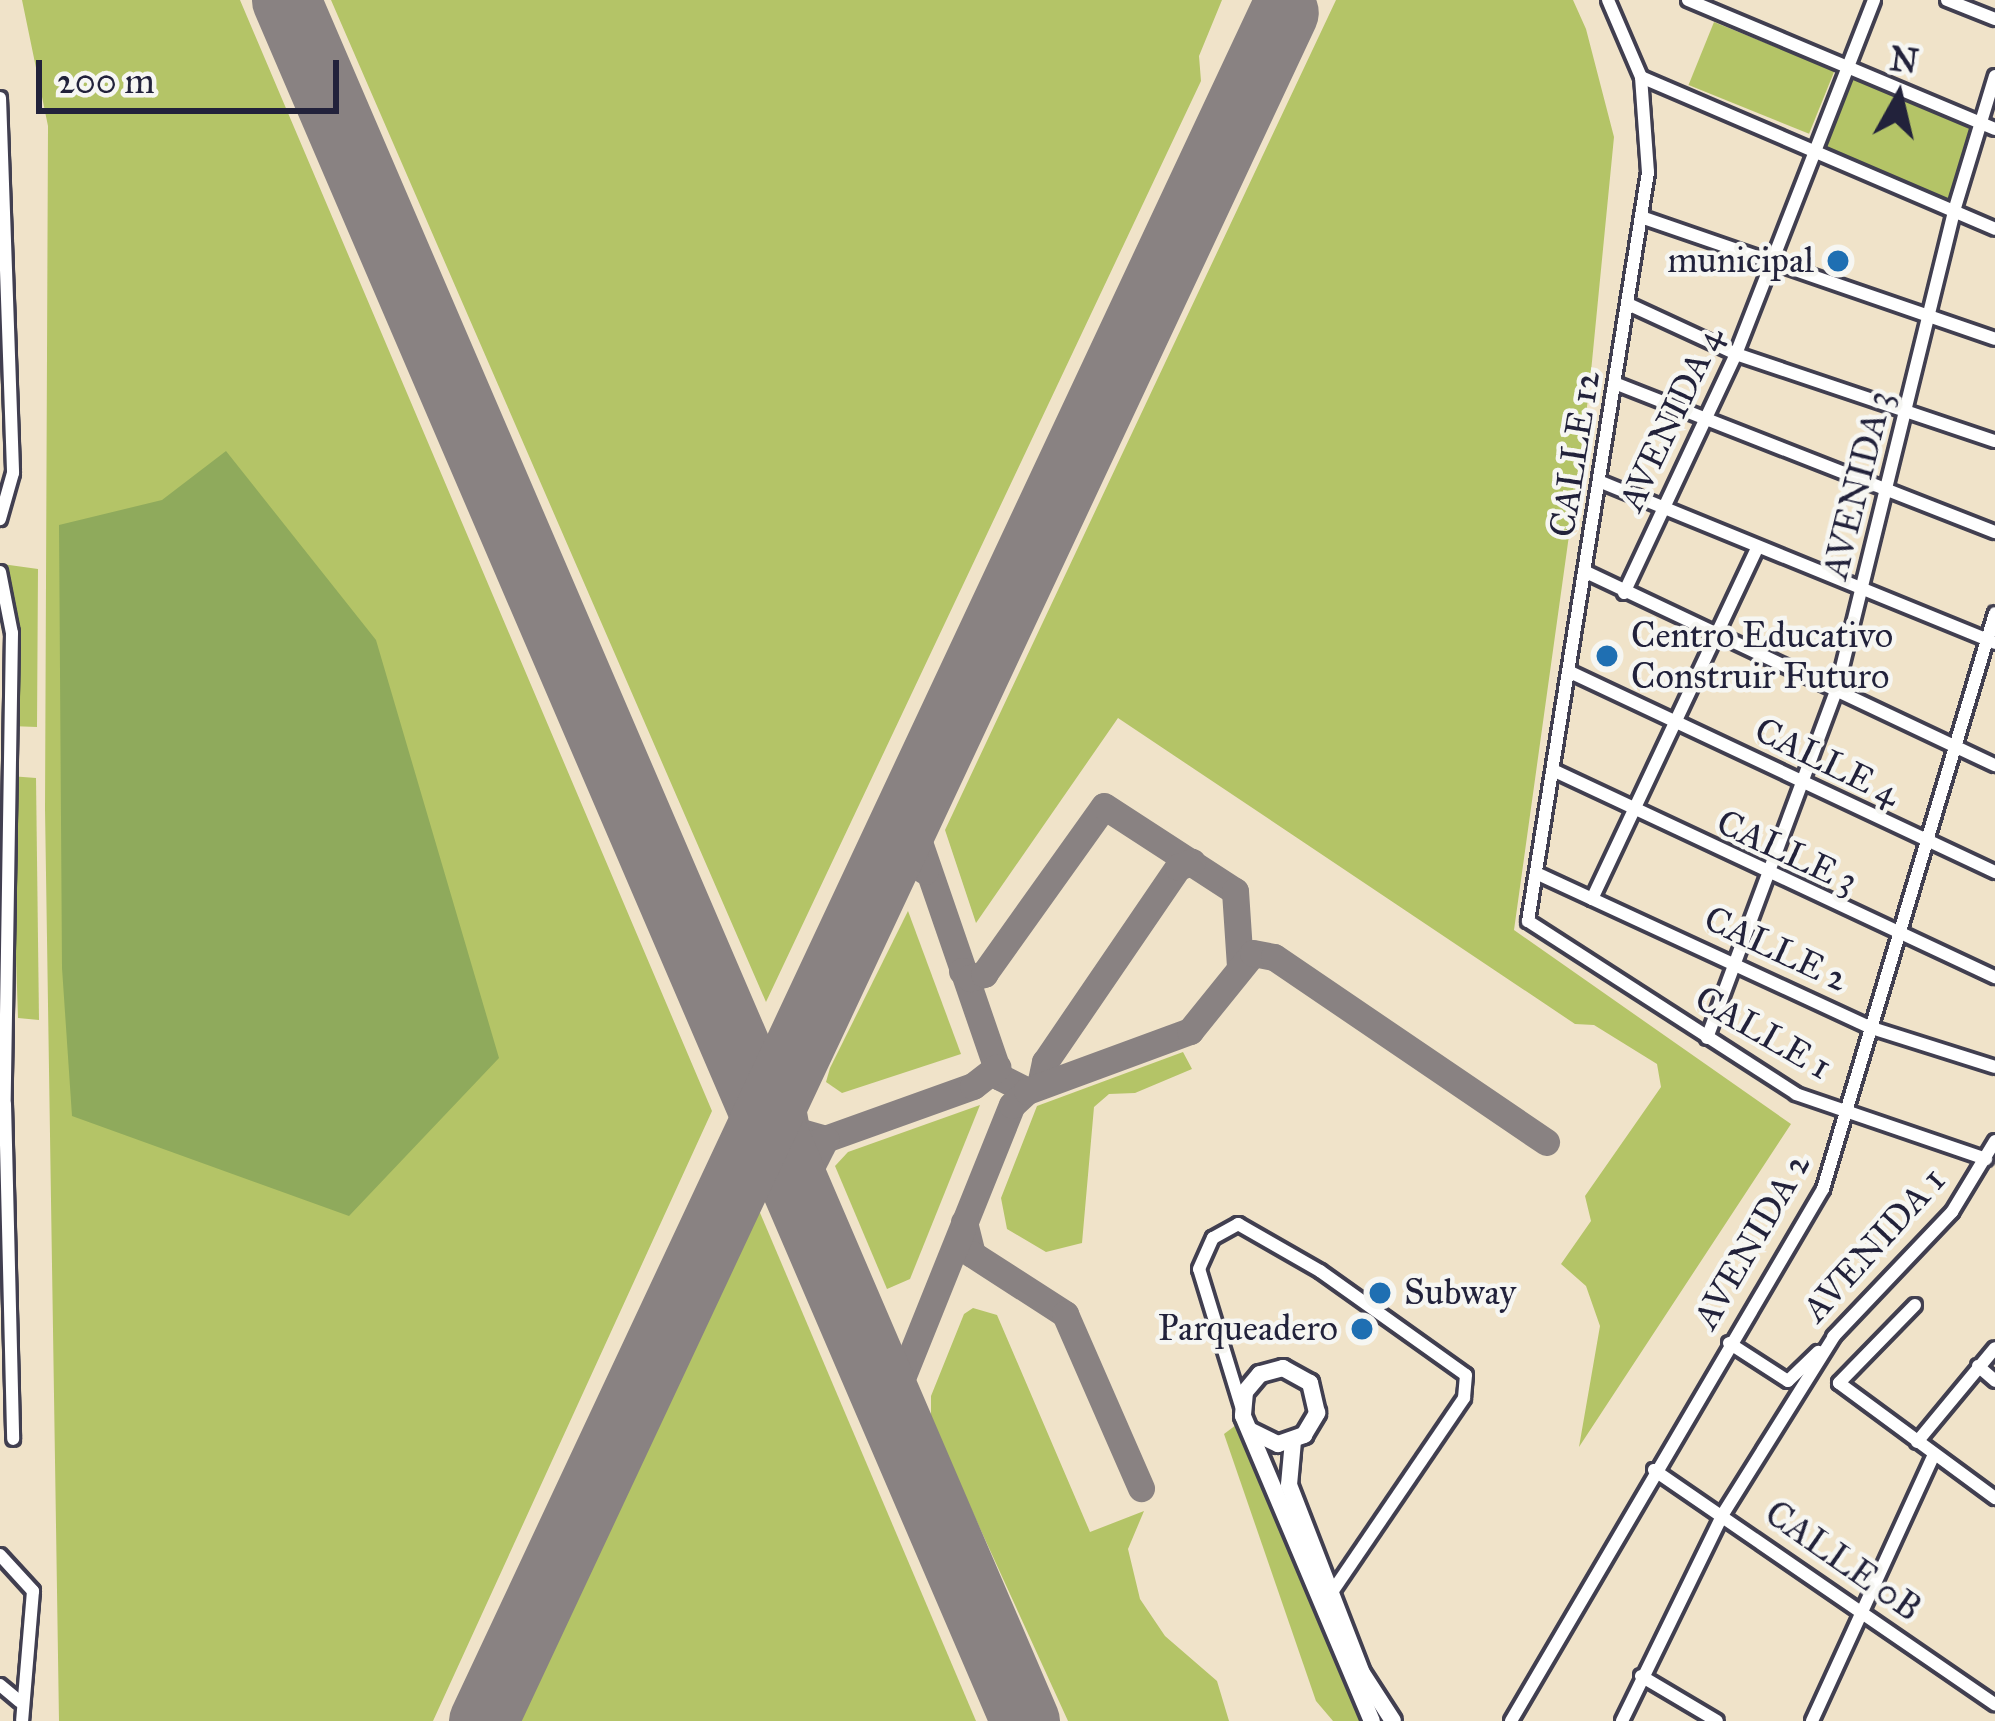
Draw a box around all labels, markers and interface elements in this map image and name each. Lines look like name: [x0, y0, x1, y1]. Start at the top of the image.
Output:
scale bar: [42, 36, 345, 110]
north arrow: [1839, 36, 1959, 156]
text: N: [1887, 39, 1921, 82]
text: 200 m: [57, 59, 155, 103]
place label: municipal: [1668, 239, 1814, 283]
marker: municipal: [1825, 248, 1851, 274]
street label: AVENIDA 4: [1610, 320, 1732, 518]
street label: CALLE 12: [1541, 368, 1609, 540]
street label: AVENIDA 3: [1814, 386, 1902, 584]
place label: Centro Educativo Construir Futuro: [1631, 613, 1893, 698]
marker: Centro Educativo Construir Futuro: [1594, 643, 1620, 669]
street label: CALLE 4: [1748, 708, 1906, 816]
street label: CALLE 3: [1710, 801, 1864, 903]
street label: CALLE 2: [1697, 897, 1855, 1001]
street label: CALLE 1: [1687, 977, 1839, 1089]
street label: AVENIDA 2: [1684, 1145, 1820, 1337]
street label: AVENIDA 1: [1794, 1159, 1954, 1331]
place label: Subway: [1404, 1271, 1516, 1315]
marker: Subway: [1367, 1280, 1393, 1306]
place label: Parqueadero: [1158, 1307, 1338, 1351]
marker: Parqueadero: [1349, 1316, 1375, 1342]
street label: CALLE 0B: [1757, 1492, 1929, 1630]

